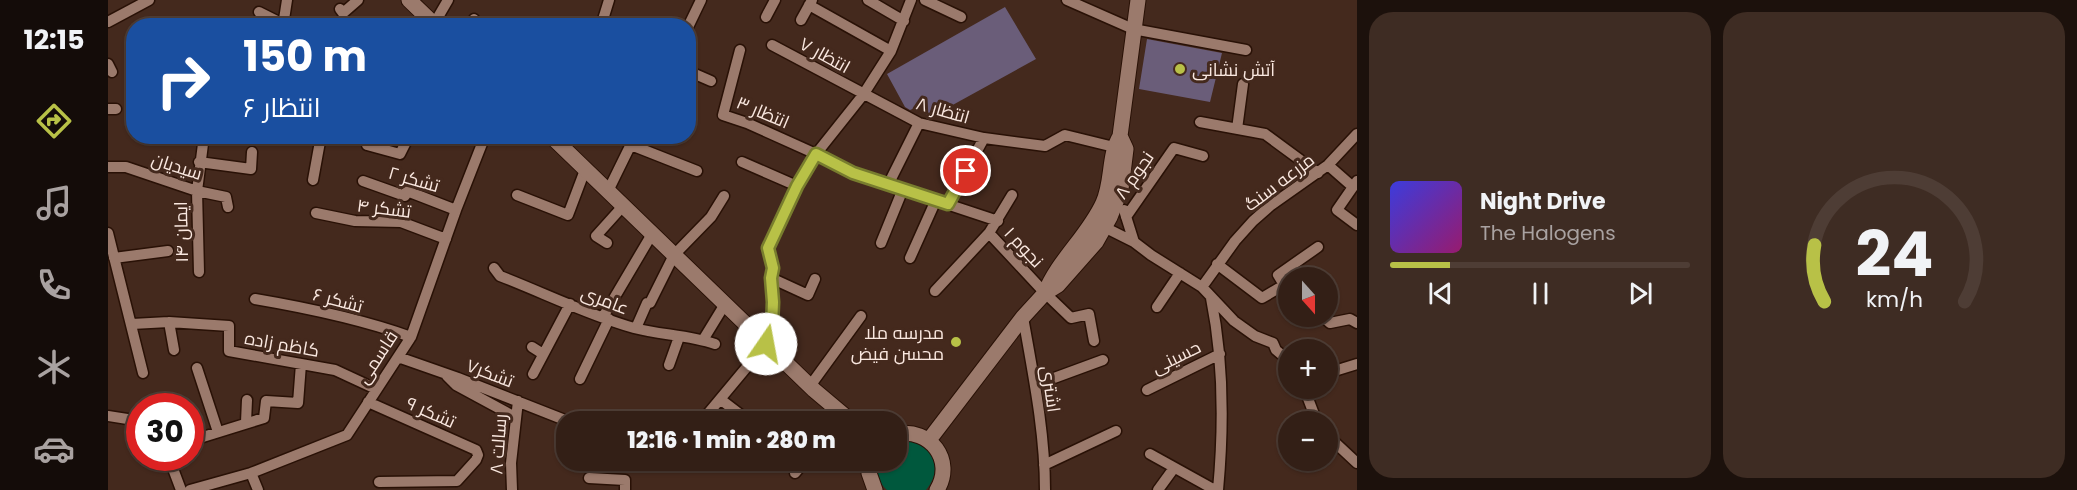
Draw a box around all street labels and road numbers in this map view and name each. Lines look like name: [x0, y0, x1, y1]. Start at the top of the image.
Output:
street label: انتظار ۷: [795, 31, 855, 79]
street label: انتظار ۳: [733, 90, 793, 134]
street label: انتظار ۸: [913, 90, 973, 130]
street label: سیدیان: [148, 146, 206, 186]
street label: نجوم ۸: [1108, 146, 1160, 204]
street label: مزرعه سنگ: [1239, 147, 1319, 217]
street label: تشکر ۲: [386, 160, 443, 198]
street label: تشکر ۴: [356, 192, 413, 224]
street label: ایمان ۱۴: [168, 201, 194, 263]
street label: نجوم ۱: [999, 221, 1049, 273]
street label: عامری: [578, 280, 632, 320]
street label: تشکر ۶: [310, 281, 366, 319]
street label: کاظم زاده: [243, 325, 321, 363]
street label: قاسمی: [350, 325, 404, 389]
street label: حسینی: [1147, 334, 1205, 380]
street label: تشکر۷: [463, 353, 517, 393]
street label: اشتری: [1035, 364, 1067, 414]
street label: تشکر ۹: [402, 390, 460, 434]
street label: رسالت ۸: [483, 413, 513, 475]

